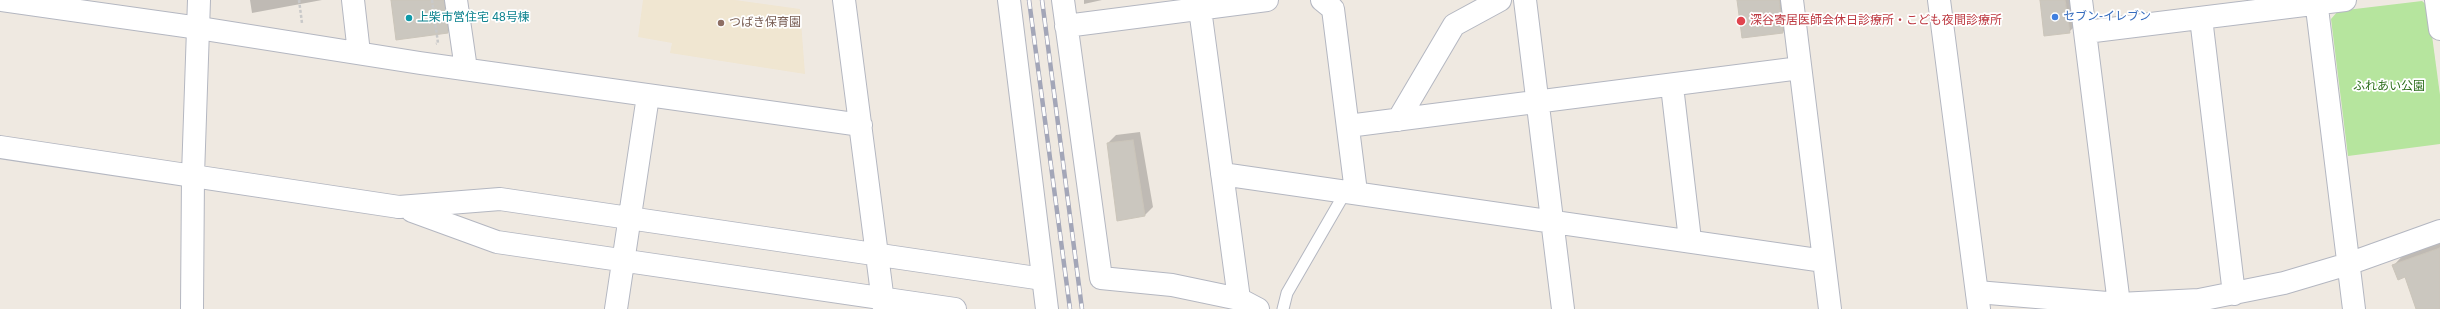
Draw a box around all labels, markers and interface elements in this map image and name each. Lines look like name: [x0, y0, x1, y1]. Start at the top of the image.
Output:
place label: セブン-イレブン: [2063, 10, 2151, 24]
place label: 上柴市営住宅 48号棟: [417, 11, 530, 25]
marker: セブン-イレブン: [2050, 12, 2060, 22]
marker: 上柴市営住宅 48号棟: [404, 13, 414, 23]
place label: 深谷寄居医師会休日診療所・こども夜間診療所: [1750, 14, 2002, 28]
marker: 深谷寄居医師会休日診療所・こども夜間診療所: [1735, 15, 1747, 27]
place label: つばき保育園: [729, 16, 801, 30]
marker: つばき保育園: [716, 18, 726, 28]
park label: ふれあい公園: [2353, 80, 2425, 94]

